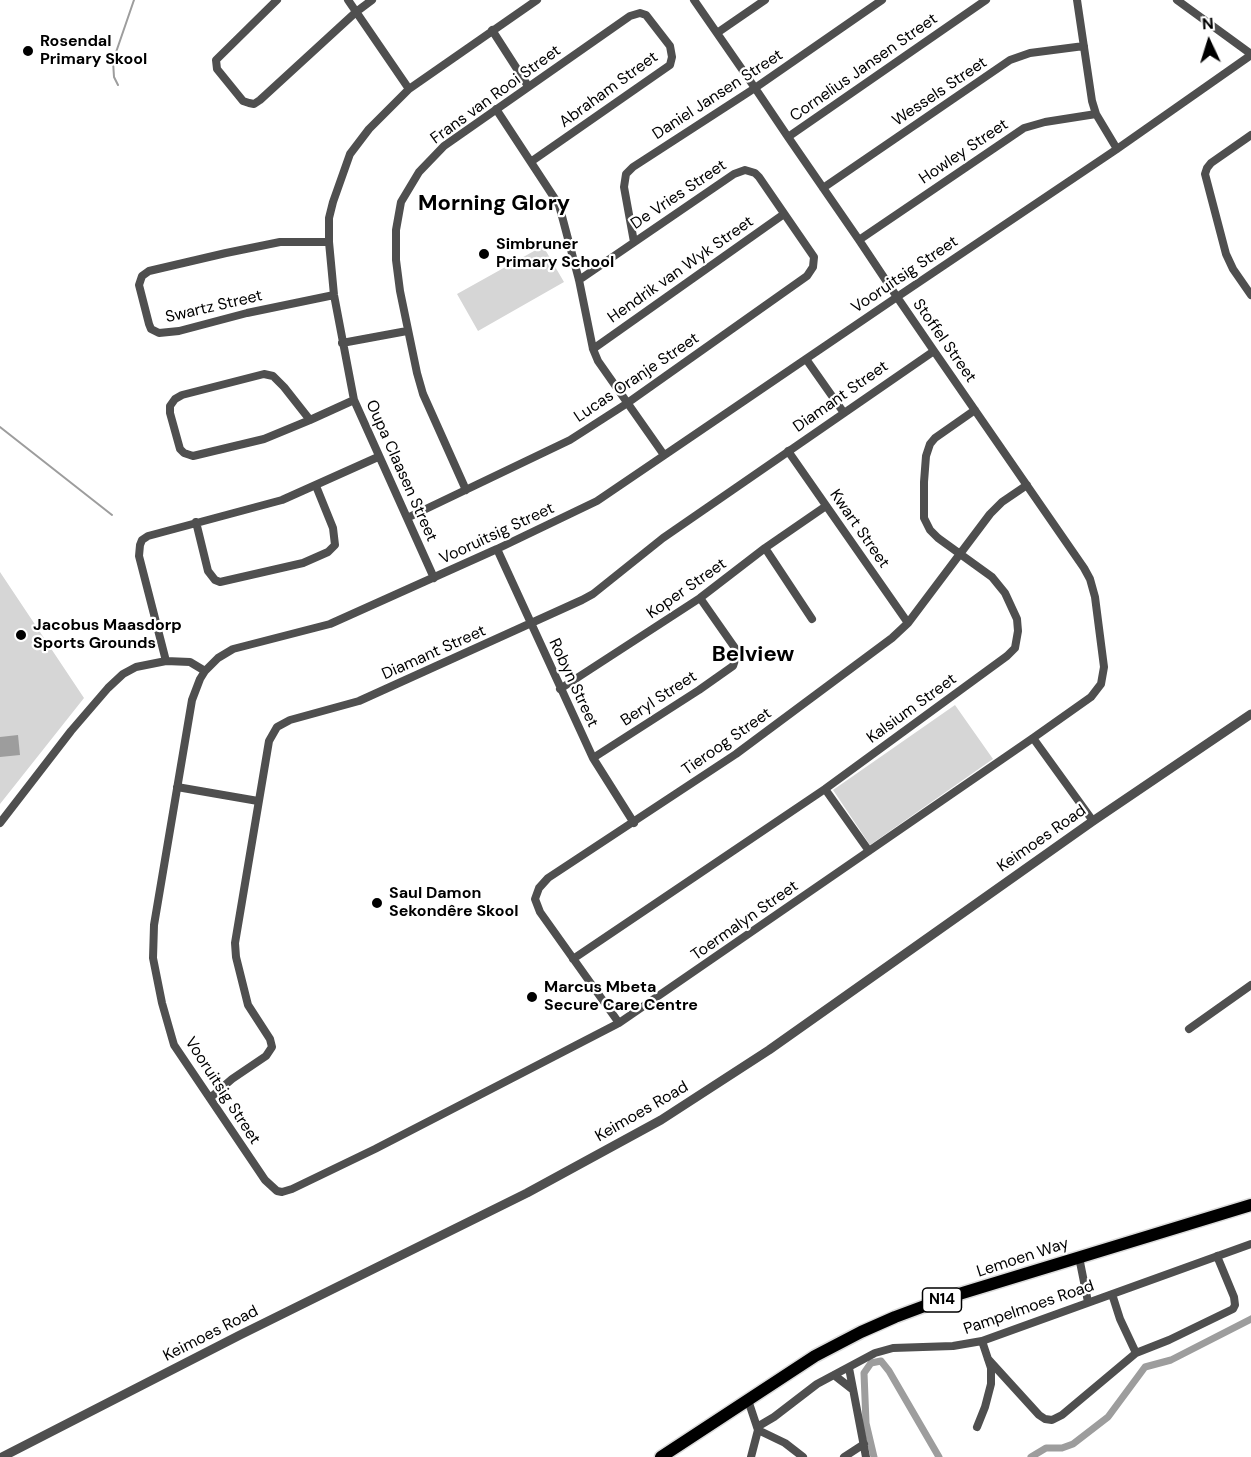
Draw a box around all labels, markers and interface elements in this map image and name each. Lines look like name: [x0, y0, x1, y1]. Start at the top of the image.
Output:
street label: Cornelius Jansen Street: [786, 10, 942, 126]
north arrow: [1179, 12, 1239, 72]
text: N: [1201, 13, 1214, 34]
place label: Rosendal Primary Skool: [40, 32, 147, 70]
street label: Frans van Rooi Street: [427, 41, 565, 149]
marker: Rosendal Primary Skool: [21, 44, 35, 58]
street label: Daniel Jansen Street: [649, 46, 787, 144]
street label: Abraham Street: [556, 48, 662, 132]
street label: Wessels Street: [889, 53, 991, 131]
street label: Howley Street: [916, 115, 1012, 189]
street label: De Vries Street: [628, 156, 730, 234]
district label: Morning Glory: [418, 191, 570, 217]
street label: Hendrik van Wyk Street: [604, 212, 758, 328]
street label: Vooruitsig Street: [848, 232, 962, 318]
place label: Simbruner Primary School: [496, 235, 614, 273]
marker: Simbruner Primary School: [477, 247, 491, 261]
street label: Swartz Street: [164, 287, 264, 327]
street label: Stoffel Street: [908, 296, 980, 386]
street label: Lucas Oranje Street: [571, 329, 703, 427]
street label: Diamant Street: [790, 357, 892, 437]
street label: Oupa Claasen Street: [361, 397, 441, 545]
street label: Kwart Street: [825, 486, 893, 572]
street label: Vooruitsig Street: [437, 499, 557, 569]
street label: Koper Street: [643, 554, 731, 624]
place label: Jacobus Maasdorp Sports Grounds: [33, 616, 182, 654]
street label: Diamant Street: [379, 622, 489, 684]
marker: Jacobus Maasdorp Sports Grounds: [14, 628, 28, 642]
street label: Robyn Street: [544, 636, 602, 730]
district label: Belview: [712, 642, 794, 668]
street label: Beryl Street: [617, 667, 701, 731]
street label: Kalsium Street: [863, 670, 961, 748]
street label: Tieroog Street: [679, 704, 775, 780]
street label: Keimoes Road: [994, 801, 1090, 877]
street label: Toermalyn Street: [688, 877, 802, 965]
place label: Saul Damon Sekondêre Skool: [389, 884, 518, 922]
marker: Saul Damon Sekondêre Skool: [370, 896, 384, 910]
place label: Marcus Mbeta Secure Care Centre: [544, 978, 698, 1016]
marker: Marcus Mbeta Secure Care Centre: [525, 990, 539, 1004]
street label: Vooruitsig Street: [180, 1034, 264, 1148]
street label: Keimoes Road: [592, 1078, 692, 1146]
street label: Lemoen Way: [975, 1234, 1071, 1282]
street label: Pampelmoes Road: [961, 1277, 1097, 1339]
road number: N14: [922, 1288, 962, 1312]
street label: Keimoes Road: [160, 1302, 262, 1366]

